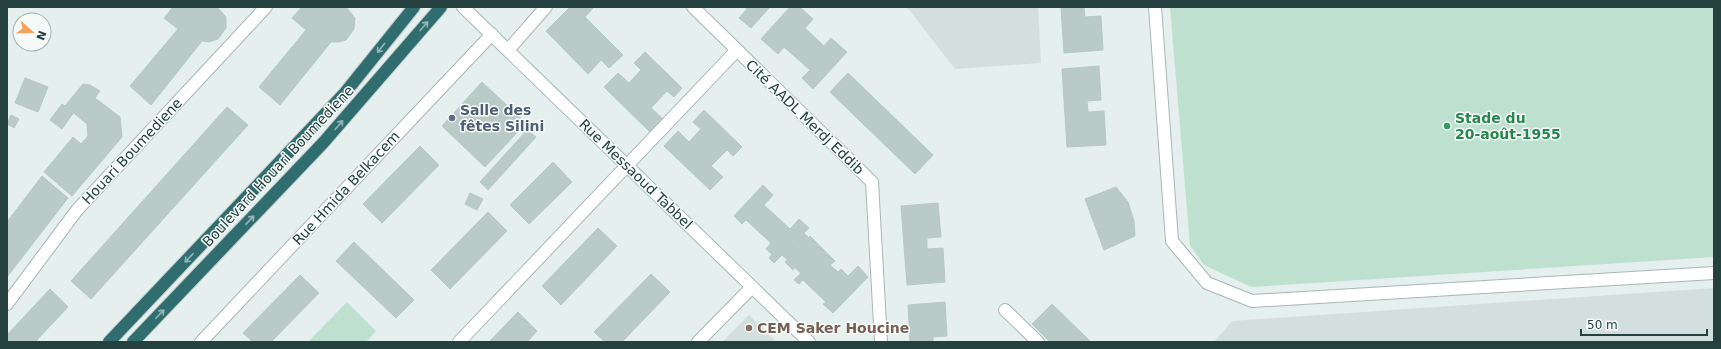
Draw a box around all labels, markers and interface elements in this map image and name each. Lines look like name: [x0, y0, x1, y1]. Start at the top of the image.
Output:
north arrow: [12, 12, 52, 52]
one-way arrow: [419, 21, 428, 32]
text: N: [33, 29, 49, 42]
one-way arrow: [376, 43, 385, 54]
street label: Cité AADL Merdj Eddib: [743, 56, 867, 178]
street label: Boulevard Houari Boumediene: [199, 82, 357, 250]
street label: Houari Boumediene: [79, 95, 185, 207]
place label: Salle des fêtes Silini: [460, 102, 544, 134]
place label: Stade du 20-août-1955: [1455, 110, 1561, 142]
marker: Salle des fêtes Silini: [447, 113, 457, 123]
street label: Rue Messaoud Tabbel: [576, 116, 696, 232]
one-way arrow: [334, 119, 343, 130]
marker: Stade du 20-août-1955: [1442, 121, 1452, 131]
street label: Rue Hmida Belkacem: [289, 128, 403, 248]
one-way arrow: [245, 215, 255, 225]
one-way arrow: [185, 252, 194, 262]
one-way arrow: [156, 309, 165, 319]
scale bar: [1581, 311, 1707, 337]
text: 50 m: [1587, 318, 1618, 332]
place label: CEM Saker Houcine: [757, 320, 909, 336]
marker: CEM Saker Houcine: [744, 323, 754, 333]

